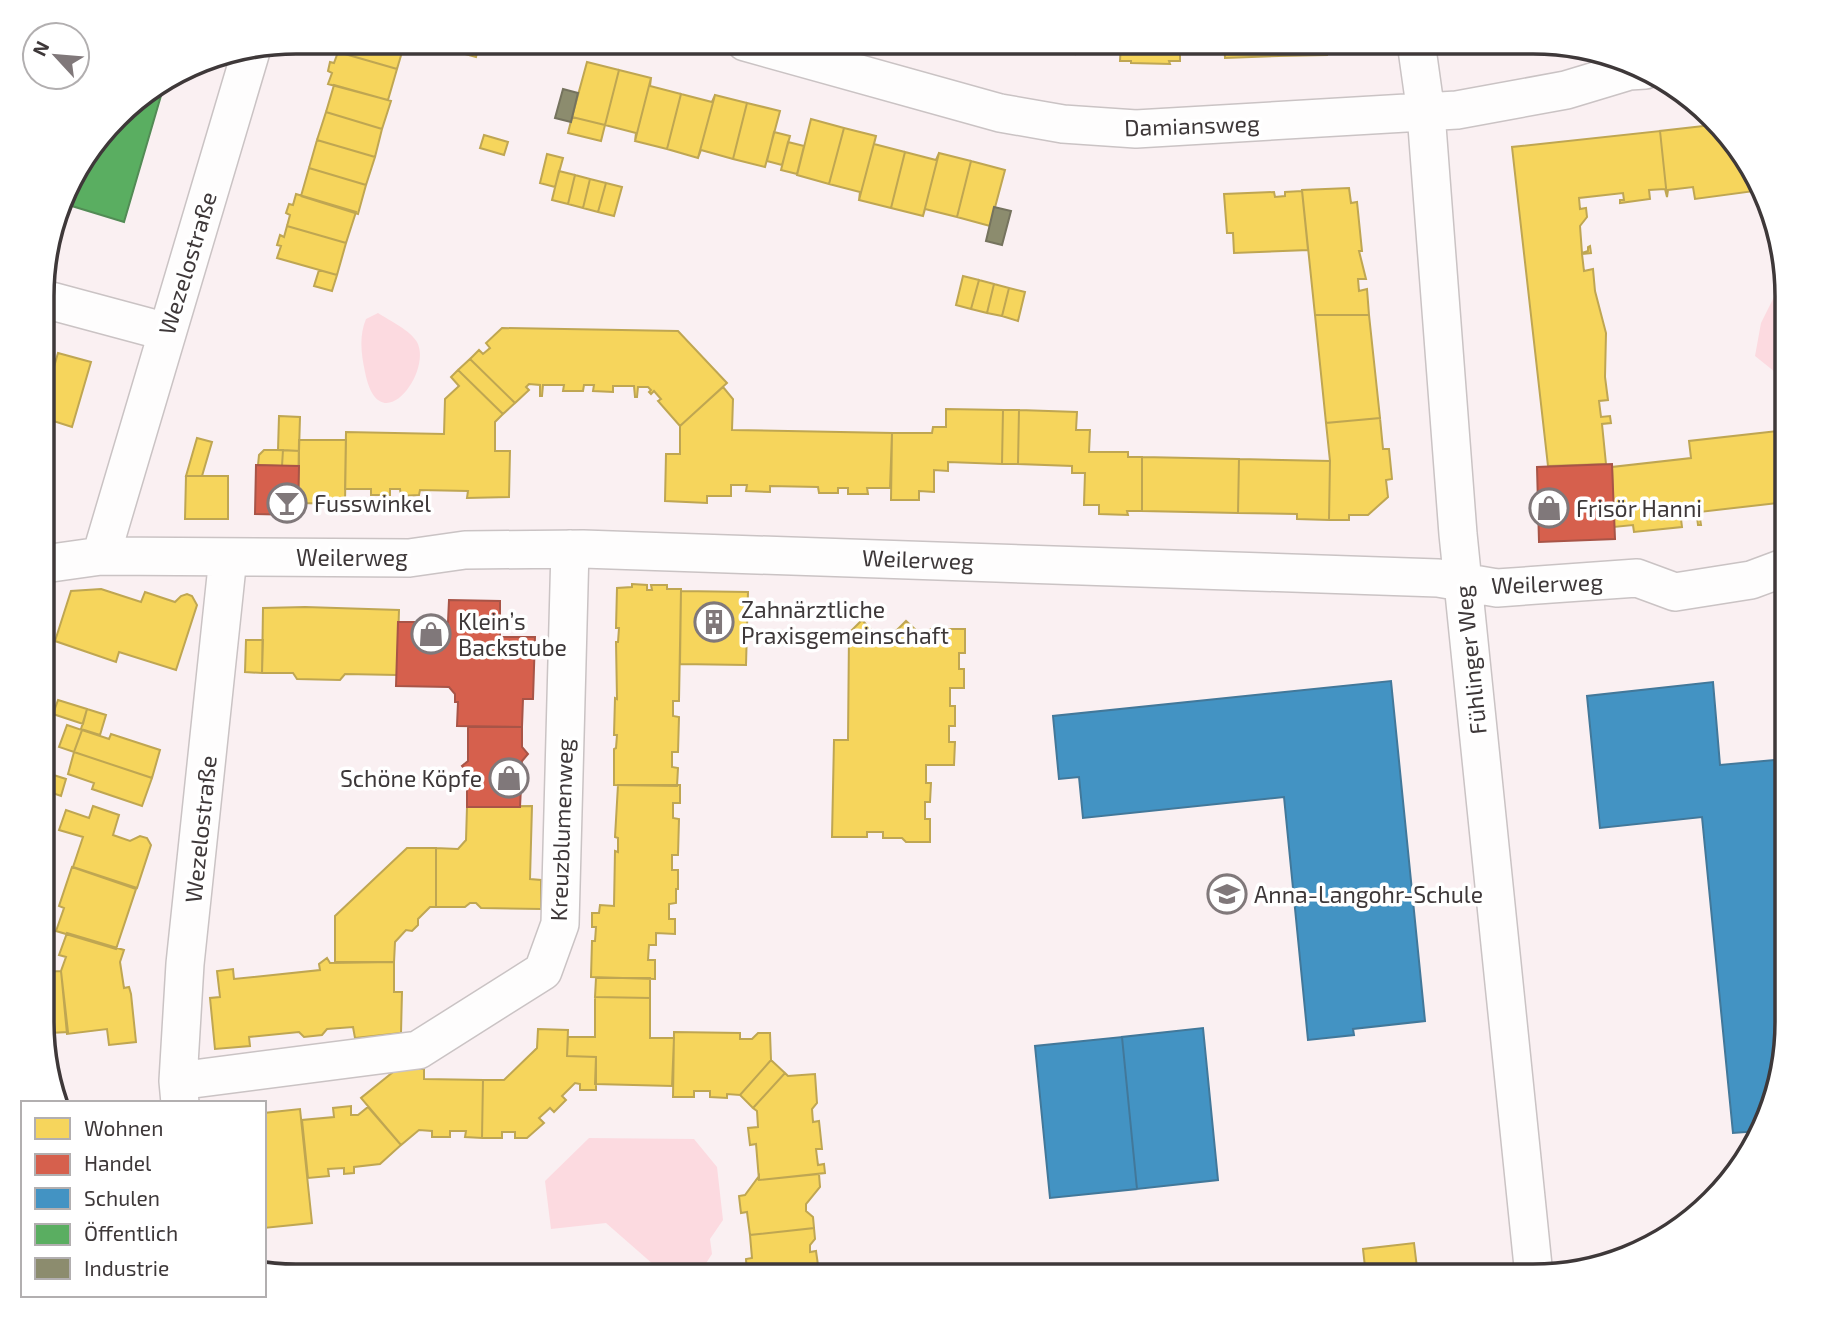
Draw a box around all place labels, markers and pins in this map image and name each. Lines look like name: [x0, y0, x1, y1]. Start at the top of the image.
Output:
bar icon: Fusswinkel: [266, 482, 308, 524]
shop icon: Frisör Hanni: [1528, 487, 1570, 529]
place label: Fusswinkel: [314, 489, 431, 517]
place label: Frisör Hanni: [1576, 494, 1702, 522]
place label: Zahnärztliche Praxisgemeinschaft: [741, 595, 949, 649]
building icon: Zahnärztliche Praxisgemeinschaft: [693, 601, 735, 643]
place label: Klein’s Backstube: [458, 607, 567, 661]
shop icon: Klein’s Backstube: [410, 613, 452, 655]
shop icon: Schöne Köpfe: [488, 757, 530, 799]
place label: Schöne Köpfe: [340, 764, 482, 792]
school or university icon: Anna-Langohr-Schule: [1206, 873, 1248, 915]
place label: Anna-Langohr-Schule: [1254, 880, 1483, 908]

